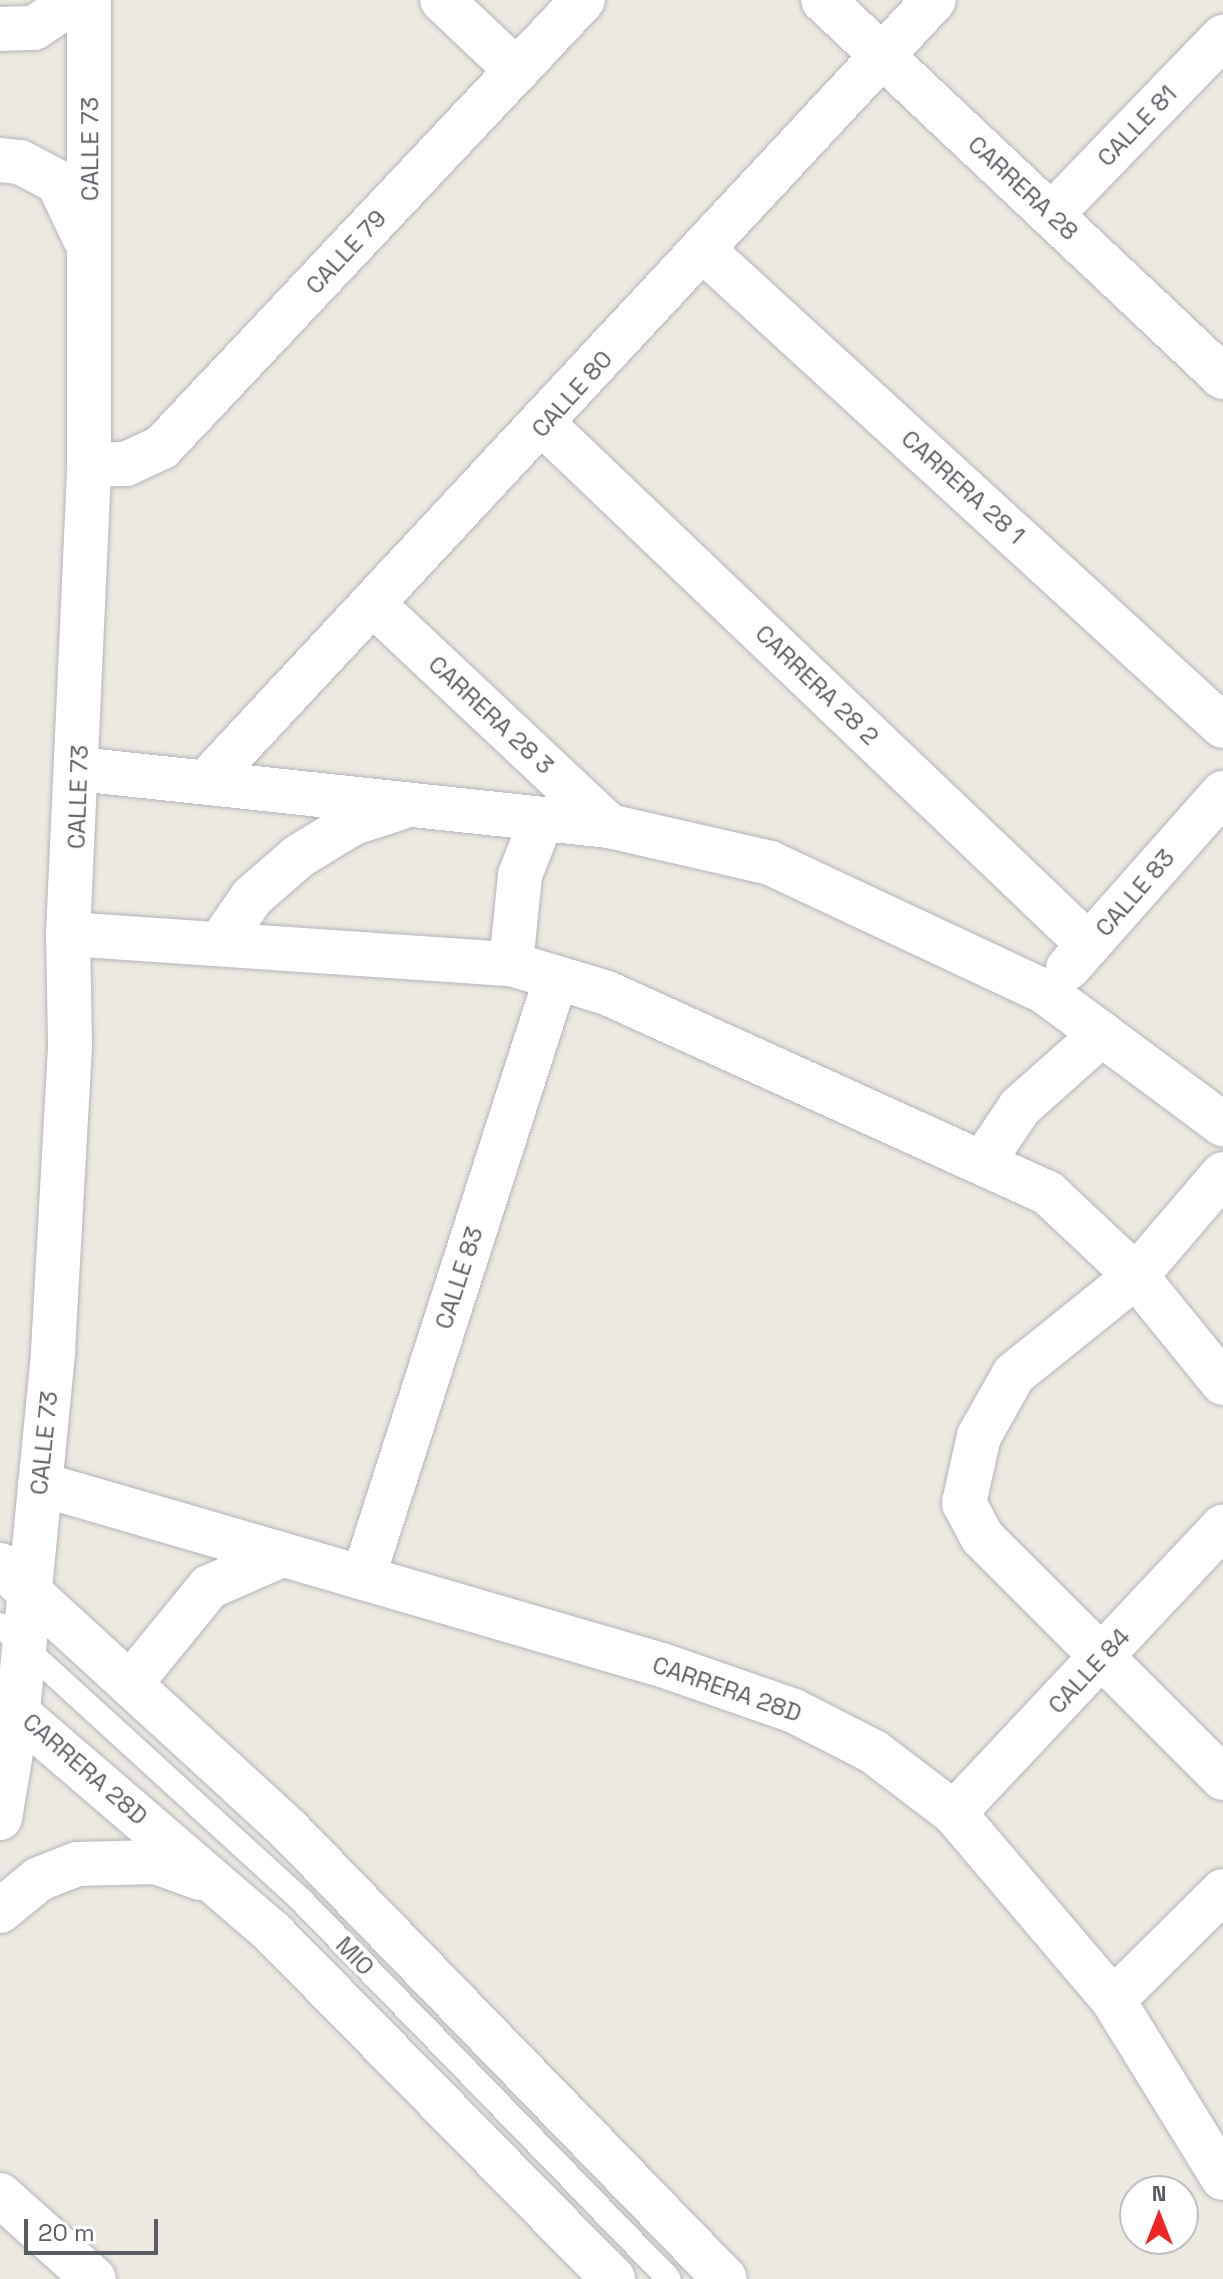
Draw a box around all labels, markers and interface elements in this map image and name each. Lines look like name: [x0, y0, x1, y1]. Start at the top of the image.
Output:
street label: CALLE 81: [1091, 80, 1183, 172]
street label: CALLE 73: [76, 97, 104, 201]
street label: CARRERA 28: [962, 130, 1084, 246]
street label: CALLE 79: [300, 204, 392, 300]
street label: CALLE 80: [526, 345, 618, 443]
street label: CARRERA 28 1: [895, 424, 1031, 550]
street label: CARRERA 28 2: [749, 619, 885, 751]
street label: CARRERA 28 3: [422, 650, 560, 780]
street label: CALLE 73: [62, 744, 94, 850]
street label: CALLE 83: [1089, 844, 1181, 942]
street label: CALLE 83: [429, 1223, 489, 1333]
street label: CALLE 73: [24, 1390, 64, 1496]
street label: CALLE 84: [1042, 1622, 1136, 1720]
street label: CARRERA 28D: [649, 1650, 805, 1728]
street label: CARRERA 28D: [17, 1707, 153, 1831]
street label: MIO: [330, 1931, 380, 1981]
north arrow: [1119, 2175, 1199, 2255]
text: N: [1152, 2179, 1166, 2207]
scale bar: [28, 2203, 162, 2253]
text: 20 m: [38, 2217, 95, 2248]

